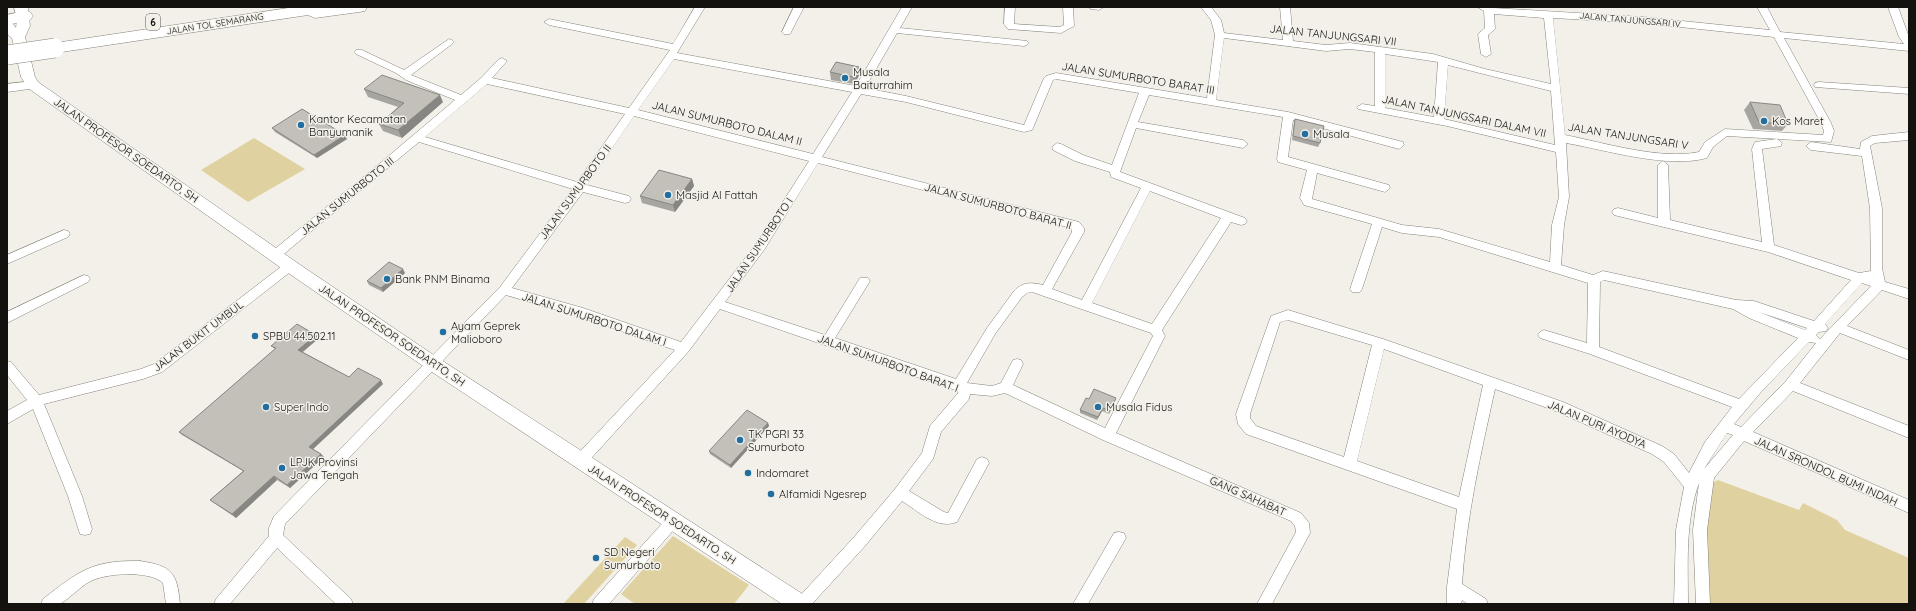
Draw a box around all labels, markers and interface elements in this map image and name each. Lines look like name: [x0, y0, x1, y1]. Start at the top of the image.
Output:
street label: JALAN TOL SEMARANG: [166, 10, 264, 37]
street label: JALAN TANJUNGSARI IV: [1579, 10, 1681, 29]
road number: 6: [146, 14, 160, 30]
street label: JALAN TANJUNGSARI VII: [1269, 21, 1397, 49]
street label: JALAN SUMURBOTO BARAT III: [1060, 59, 1216, 97]
place label: Musala Baiturrahim: [853, 65, 913, 92]
marker: Musala Baiturrahim: [840, 73, 850, 83]
street label: JALAN TANJUNGSARI DALAM VII: [1381, 92, 1547, 140]
street label: JALAN PROFESOR SOEDARTO, SH: [51, 94, 201, 206]
street label: JALAN SUMURBOTO DALAM II: [650, 98, 804, 148]
place label: Kantor Kecamatan Banyumanik: [309, 112, 406, 139]
place label: Kos Maret: [1772, 114, 1824, 128]
marker: Kos Maret: [1759, 116, 1769, 126]
marker: Kantor Kecamatan Banyumanik: [296, 120, 306, 130]
street label: JALAN TANJUNGSARI V: [1567, 120, 1689, 152]
place label: Musala: [1313, 127, 1349, 141]
marker: Musala: [1300, 129, 1310, 139]
street label: JALAN SUMURBOTO II: [536, 142, 614, 242]
street label: JALAN SUMURBOTO III: [297, 154, 397, 238]
street label: JALAN SUMURBOTO BARAT II: [923, 180, 1073, 232]
place label: Masjid Al Fattah: [676, 188, 758, 202]
marker: Masjid Al Fattah: [663, 190, 673, 200]
street label: JALAN SUMURBOTO I: [722, 195, 796, 295]
place label: Bank PNM Binama: [395, 272, 490, 286]
marker: Bank PNM Binama: [382, 274, 392, 284]
street label: JALAN PROFESOR SOEDARTO, SH: [316, 281, 468, 389]
street label: JALAN SUMURBOTO DALAM I: [520, 289, 668, 349]
street label: JALAN BUKIT UMBUL: [150, 297, 246, 375]
place label: Ayam Geprek Malioboro: [451, 319, 521, 346]
marker: Ayam Geprek Malioboro: [438, 327, 448, 337]
place label: SPBU 44.502.11: [263, 329, 336, 343]
marker: SPBU 44.502.11: [250, 331, 260, 341]
street label: JALAN SUMURBOTO BARAT I: [815, 331, 961, 395]
street label: JALAN PURI AYODYA: [1545, 397, 1649, 451]
place label: Super Indo: [274, 400, 329, 414]
place label: Musala Fidus: [1106, 400, 1172, 414]
marker: Super Indo: [261, 402, 271, 412]
marker: Musala Fidus: [1093, 402, 1103, 412]
place label: TK PGRI 33 Sumurboto: [748, 427, 805, 454]
street label: JALAN SRONDOL BUMI INDAH: [1752, 433, 1900, 509]
marker: TK PGRI 33 Sumurboto: [735, 435, 745, 445]
place label: LPJK Provinsi Jawa Tengah: [290, 455, 359, 482]
street label: JALAN PROFESOR SOEDARTO, SH: [585, 461, 739, 567]
marker: LPJK Provinsi Jawa Tengah: [277, 463, 287, 473]
place label: Indomaret: [756, 466, 809, 480]
marker: Indomaret: [743, 468, 753, 478]
street label: GANG SAHABAT: [1208, 473, 1289, 519]
place label: Alfamidi Ngesrep: [779, 487, 867, 501]
marker: Alfamidi Ngesrep: [766, 489, 776, 499]
place label: SD Negeri Sumurboto: [604, 545, 661, 572]
marker: SD Negeri Sumurboto: [591, 553, 601, 563]

